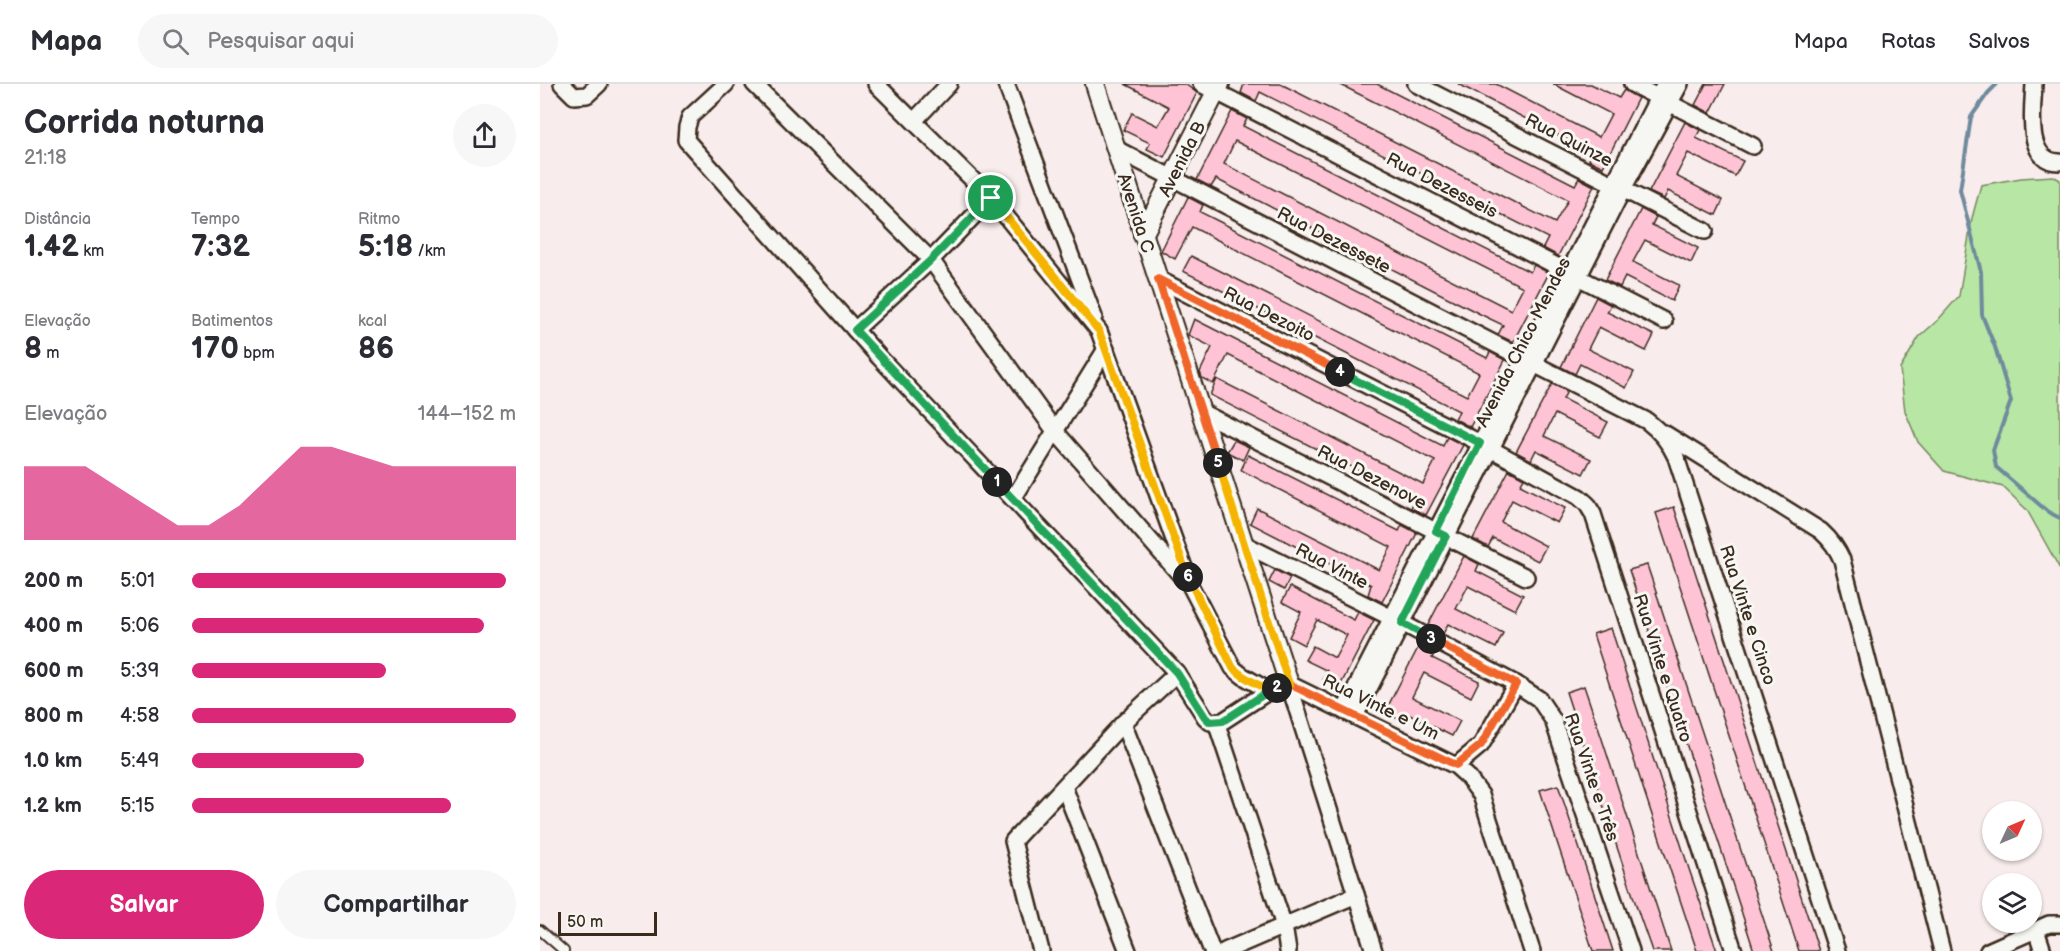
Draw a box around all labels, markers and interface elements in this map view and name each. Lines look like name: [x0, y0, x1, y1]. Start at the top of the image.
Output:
search box: [138, 14, 558, 68]
text: Mapa: [30, 25, 102, 58]
icon: search: [159, 25, 192, 58]
text: Pesquisar aqui: [207, 28, 354, 55]
text: Mapa: [1794, 29, 1848, 54]
text: Rotas: [1881, 29, 1936, 54]
text: Salvos: [1969, 29, 2030, 54]
text: Corrida noturna: [24, 103, 265, 143]
button: share: [453, 104, 516, 167]
street label: Rua Quinze: [1522, 109, 1616, 172]
street label: Avenida B: [1155, 118, 1210, 200]
text: 21:18: [24, 146, 67, 170]
street label: Rua Dezesseis: [1383, 148, 1501, 223]
street label: Avenida C: [1113, 171, 1158, 256]
pin: [965, 172, 1016, 223]
icon: arrive: [974, 181, 1007, 214]
street label: Rua Dezessete: [1274, 203, 1394, 278]
text: Distância: [24, 210, 91, 229]
text: Tempo: [191, 210, 240, 229]
text: Ritmo: [358, 210, 400, 229]
text: 1.42: [24, 229, 79, 265]
text: 7:32: [191, 229, 250, 265]
text: 5:18: [358, 229, 413, 265]
text: km: [79, 242, 104, 261]
text: /km: [413, 242, 446, 261]
street label: Avenida Chico Mendes: [1472, 254, 1575, 430]
street label: Rua Dezoito: [1220, 283, 1318, 346]
text: Elevação: [24, 312, 91, 331]
text: Batimentos: [191, 312, 273, 331]
text: kcal: [358, 312, 387, 331]
text: 8: [24, 331, 42, 367]
text: 170: [191, 331, 239, 367]
text: 86: [358, 331, 394, 367]
text: m: [42, 344, 60, 363]
text: bpm: [239, 344, 275, 363]
pin: 4: [1325, 357, 1355, 387]
text: 4: [1335, 362, 1345, 381]
text: Elevação: [24, 402, 107, 426]
text: 144–152 m: [418, 402, 516, 426]
street label: Rua Dezenove: [1314, 441, 1430, 514]
pin: 5: [1203, 448, 1233, 478]
text: 5: [1213, 453, 1223, 472]
pin: 1: [982, 467, 1012, 497]
text: 1: [994, 472, 1000, 491]
street label: Rua Vinte: [1292, 539, 1372, 594]
street label: Rua Vinte e Cinco: [1715, 543, 1780, 688]
pin: 6: [1173, 562, 1203, 592]
text: 6: [1183, 567, 1193, 586]
text: 200 m: [24, 569, 83, 593]
text: 5:01: [120, 569, 155, 593]
street label: Rua Vinte e Quatro: [1629, 591, 1696, 745]
text: 400 m: [24, 614, 83, 638]
text: 5:06: [120, 614, 159, 638]
pin: 3: [1416, 624, 1446, 654]
text: 3: [1426, 629, 1436, 648]
text: 600 m: [24, 659, 84, 683]
text: 5:39: [120, 659, 159, 683]
street label: Rua Vinte e Um: [1319, 670, 1442, 745]
pin: 2: [1262, 673, 1292, 703]
text: 2: [1272, 678, 1282, 697]
text: 800 m: [24, 704, 83, 728]
text: 4:58: [120, 704, 159, 728]
street label: Rua Vinte e Três: [1560, 710, 1623, 844]
text: 1.0 km: [24, 749, 82, 773]
text: 5:49: [120, 749, 159, 773]
text: 1.2 km: [24, 794, 82, 818]
text: 5:15: [120, 794, 155, 818]
north arrow: [1982, 801, 2042, 861]
map controls: [1982, 801, 2042, 933]
button: Salvar: [24, 870, 264, 939]
button: Compartilhar: [276, 870, 516, 939]
button: layers: [1982, 873, 2042, 933]
scale bar: [558, 909, 657, 936]
text: 50 m: [567, 913, 603, 932]

